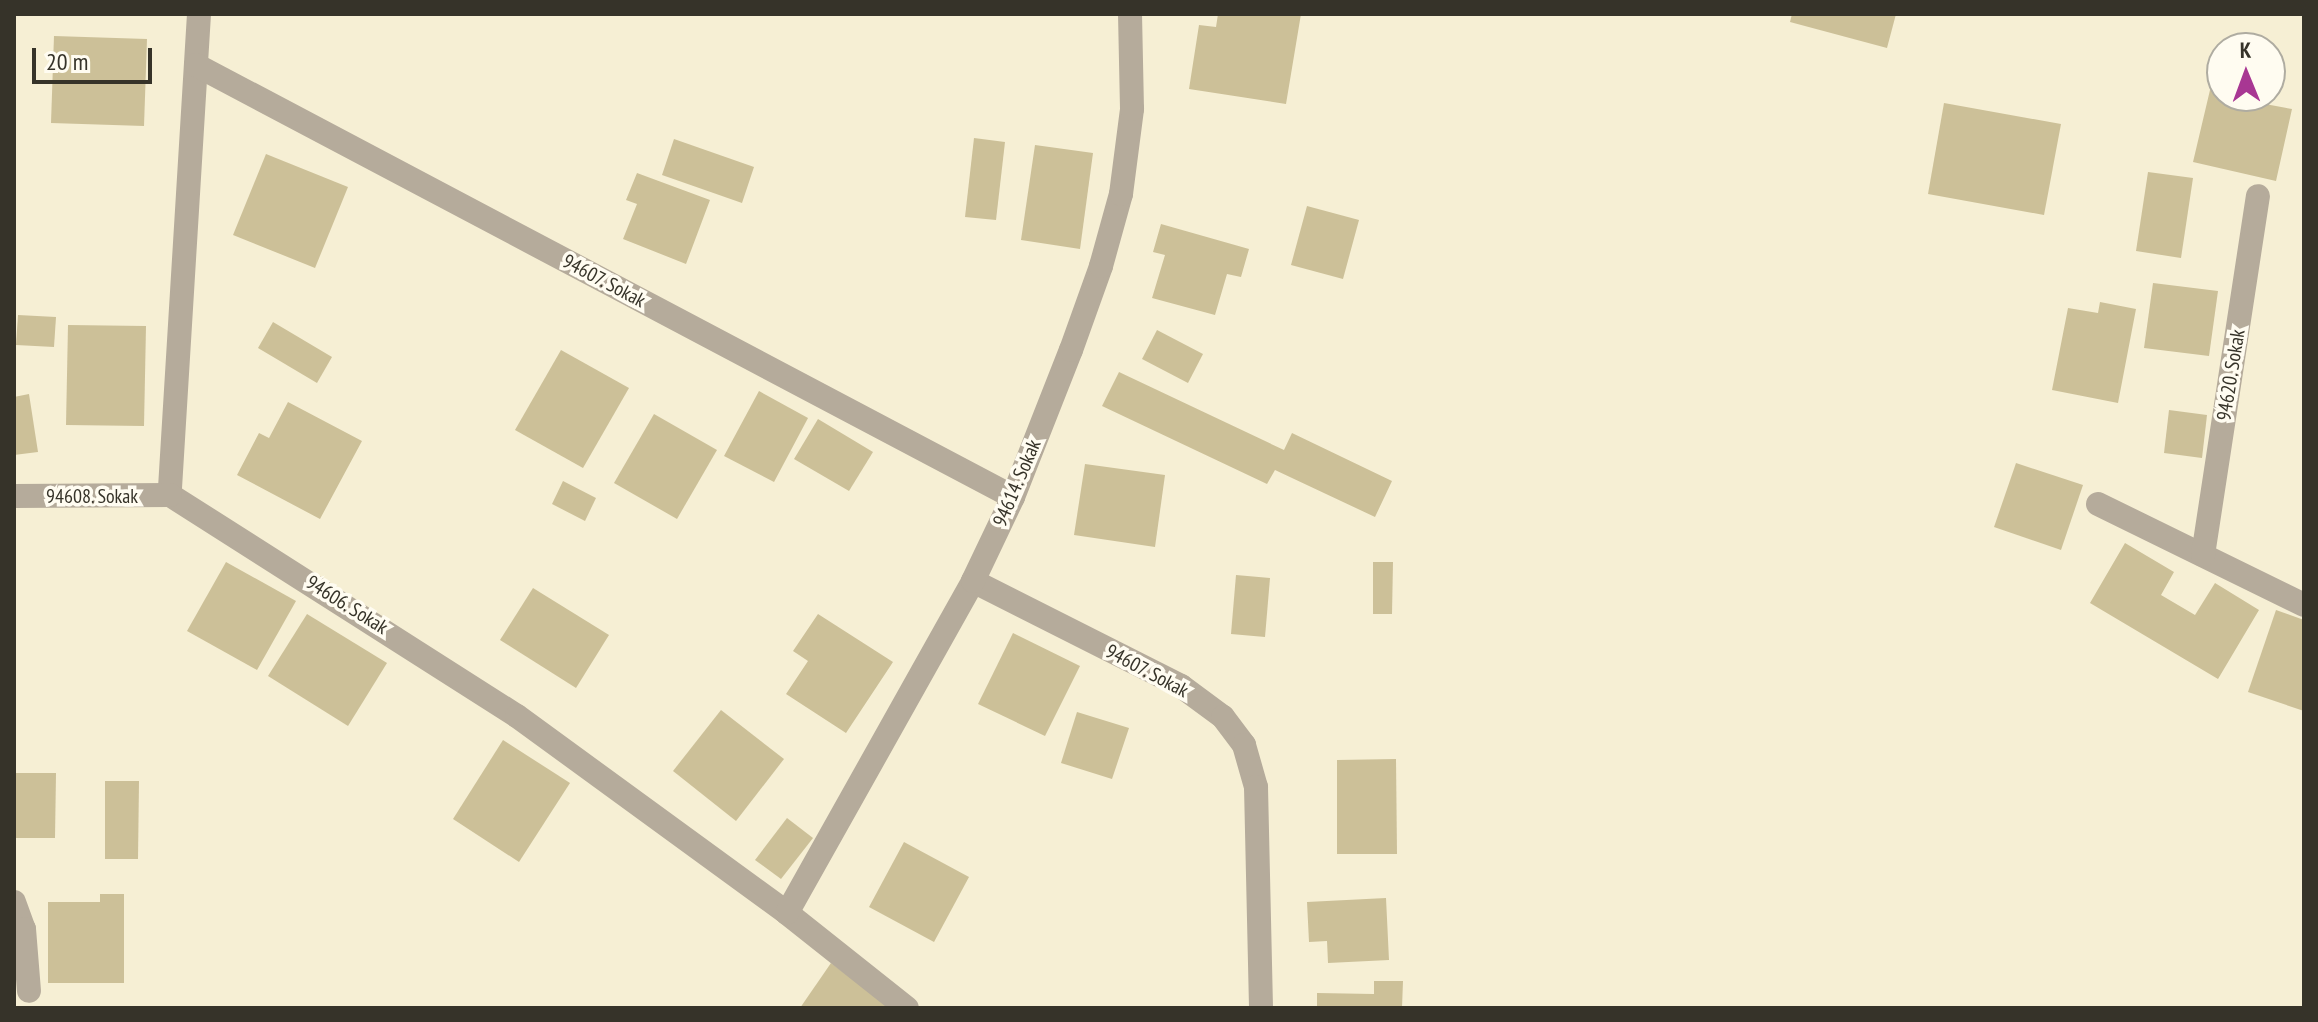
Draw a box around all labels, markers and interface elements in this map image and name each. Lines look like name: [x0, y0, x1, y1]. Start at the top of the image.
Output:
scale bar: [36, 32, 156, 82]
north arrow: [2206, 32, 2286, 112]
text: K: [2240, 36, 2252, 64]
text: 20 m: [46, 46, 88, 77]
street label: 94607. Sokak: [558, 249, 650, 313]
street label: 94620. Sokak: [2212, 327, 2250, 423]
street label: 94614. Sokak: [988, 435, 1046, 531]
street label: 94608. Sokak: [45, 484, 139, 508]
street label: 94606. Sokak: [301, 570, 393, 640]
street label: 94607. Sokak: [1101, 639, 1193, 703]

